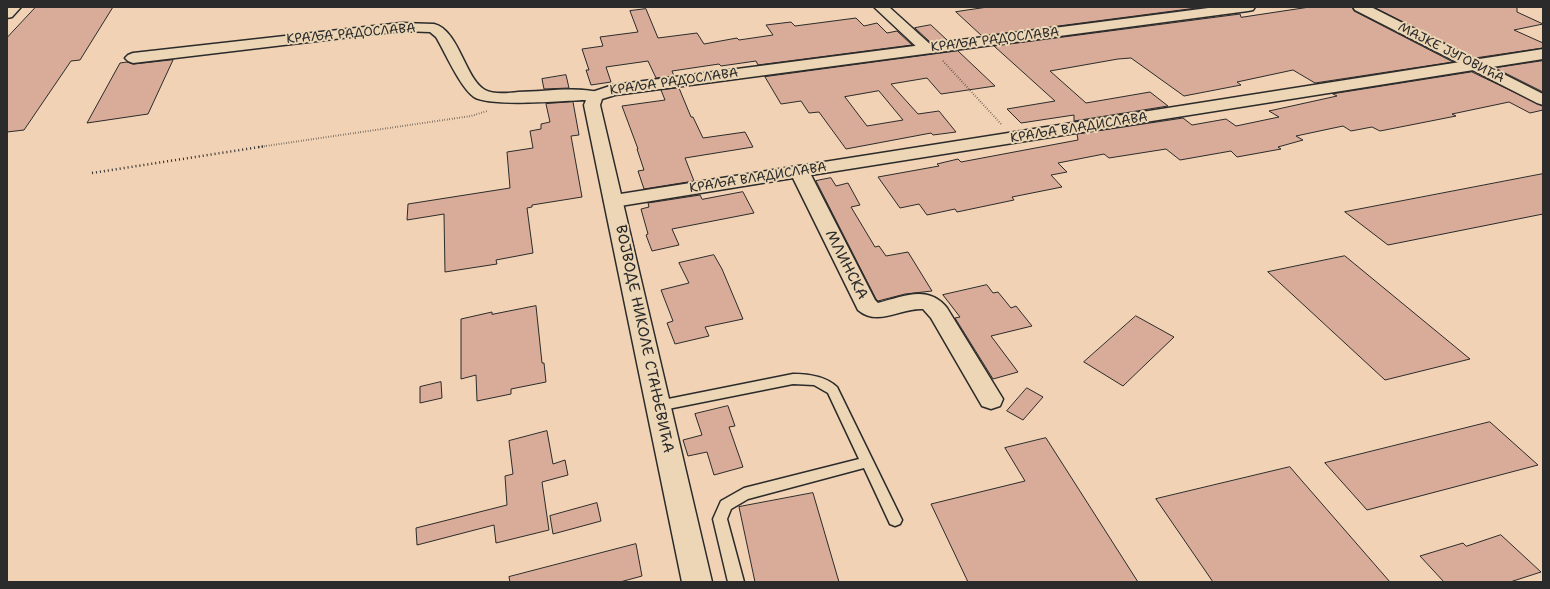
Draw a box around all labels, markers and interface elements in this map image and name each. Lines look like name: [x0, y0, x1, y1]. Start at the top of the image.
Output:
street label: МАЈКЕ ЈУГОВИЋА: [1395, 19, 1507, 87]
street label: КРАЉА РАДОСЛАВА: [286, 21, 416, 47]
street label: КРАЉА РАДОСЛАВА: [930, 24, 1060, 56]
street label: КРАЉА РАДОСЛАВА: [609, 65, 739, 99]
street label: КРАЉА ВЛАДИСЛАВА: [1009, 109, 1149, 147]
street label: КРАЉА ВЛАДИСЛАВА: [688, 159, 828, 197]
street label: ВОЈВОДЕ НИКОЛЕ СТАЊЕВИЋА: [611, 223, 677, 455]
street label: МЛИНСКА: [821, 227, 871, 303]

